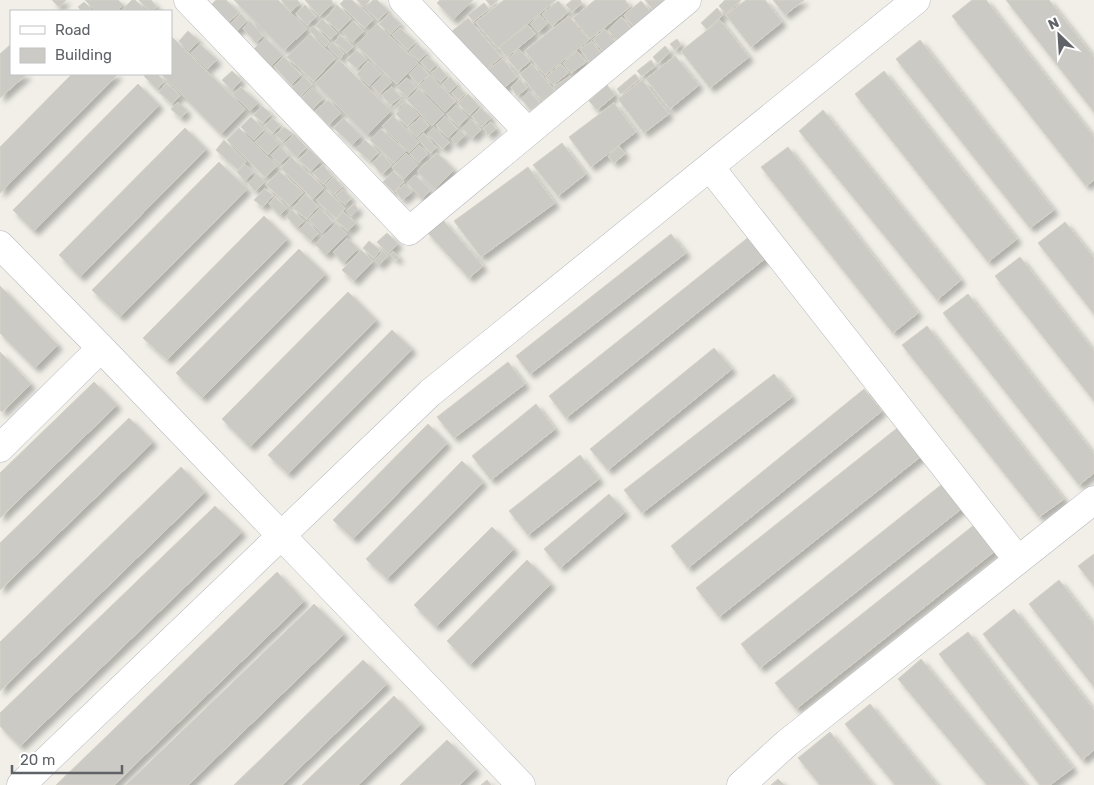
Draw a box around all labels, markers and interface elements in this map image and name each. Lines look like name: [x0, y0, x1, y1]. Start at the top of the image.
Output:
legend: [10, 10, 172, 75]
north arrow: [1034, 10, 1084, 60]
text: N: [1046, 14, 1062, 34]
text: Road: [55, 21, 91, 39]
text: Building: [55, 46, 112, 64]
scale bar: [12, 742, 122, 774]
text: 20 m: [20, 751, 55, 769]

